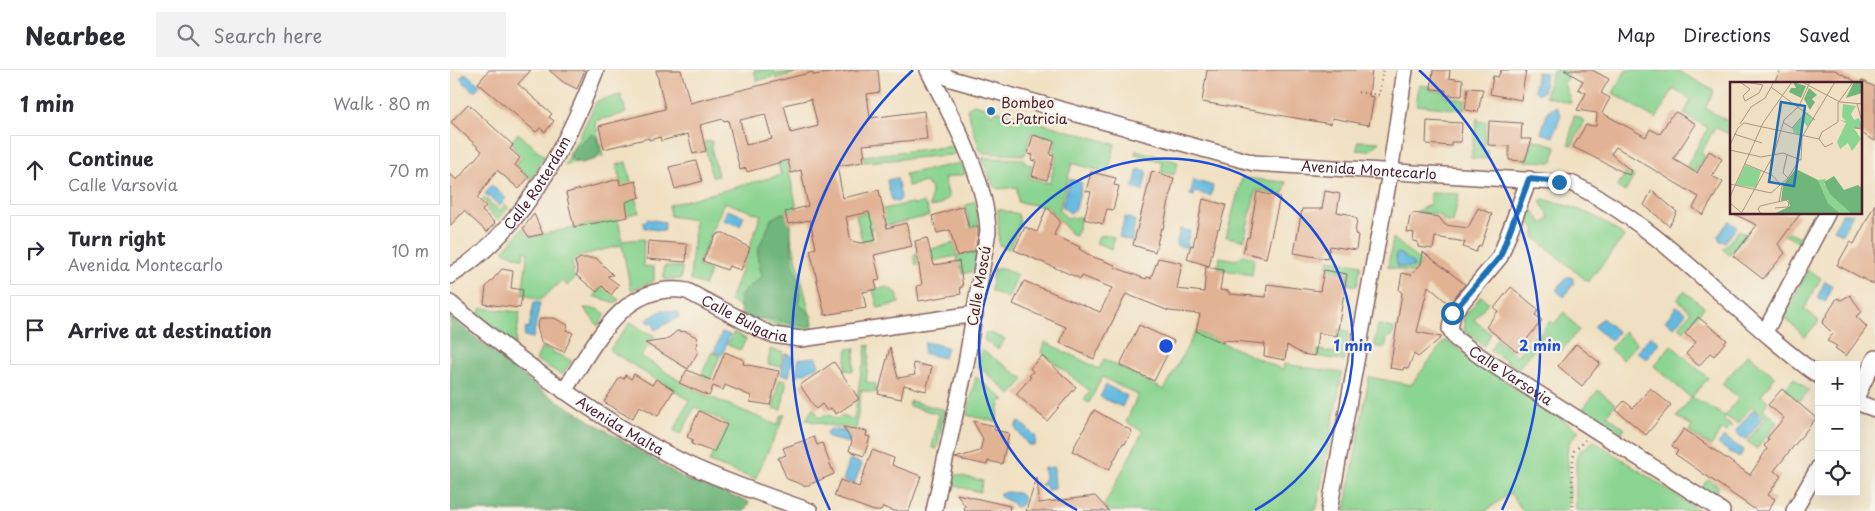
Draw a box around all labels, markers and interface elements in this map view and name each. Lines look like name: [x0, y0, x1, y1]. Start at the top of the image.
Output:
search box: [156, 12, 506, 57]
text: Nearbee: [25, 17, 126, 53]
icon: search: [174, 21, 202, 49]
text: Search here: [214, 21, 322, 49]
text: Map: [1617, 21, 1655, 48]
text: Directions: [1683, 21, 1771, 48]
text: Saved: [1799, 21, 1850, 48]
inset map: [1730, 82, 1862, 215]
text: 1 min: [20, 87, 74, 119]
text: Walk · 80 m: [333, 91, 430, 115]
place label: Bombeo C.Patricia: [1001, 92, 1068, 129]
marker: Bombeo C.Patricia: [985, 105, 997, 117]
street label: Calle Rotterdam: [498, 132, 575, 234]
text: Continue: [68, 144, 154, 172]
street label: Avenida Montecarlo: [1301, 155, 1438, 185]
icon: ahead: [21, 156, 49, 184]
text: 70 m: [389, 158, 429, 182]
route end: [1548, 171, 1571, 194]
text: Calle Varsovia: [68, 172, 178, 196]
text: Turn right: [68, 224, 166, 252]
icon: right: [21, 236, 49, 264]
text: 10 m: [392, 238, 429, 262]
street label: Calle Moscú: [961, 244, 996, 328]
text: Avenida Montecarlo: [68, 252, 223, 276]
street label: Calle Bulgaria: [698, 289, 789, 347]
route start: [1441, 302, 1464, 325]
icon: arrive: [21, 316, 49, 344]
text: Arrive at destination: [68, 316, 272, 344]
text: 1 min: [1334, 333, 1372, 356]
text: 2 min: [1519, 333, 1561, 356]
centre of rings: [1157, 337, 1175, 355]
street label: Calle Varsovia: [1465, 340, 1557, 410]
map controls: [1815, 361, 1860, 496]
button: +: [1815, 361, 1860, 406]
street label: Avenida Malta: [572, 391, 668, 460]
button: −: [1815, 406, 1860, 451]
button: locate: [1815, 451, 1860, 496]

